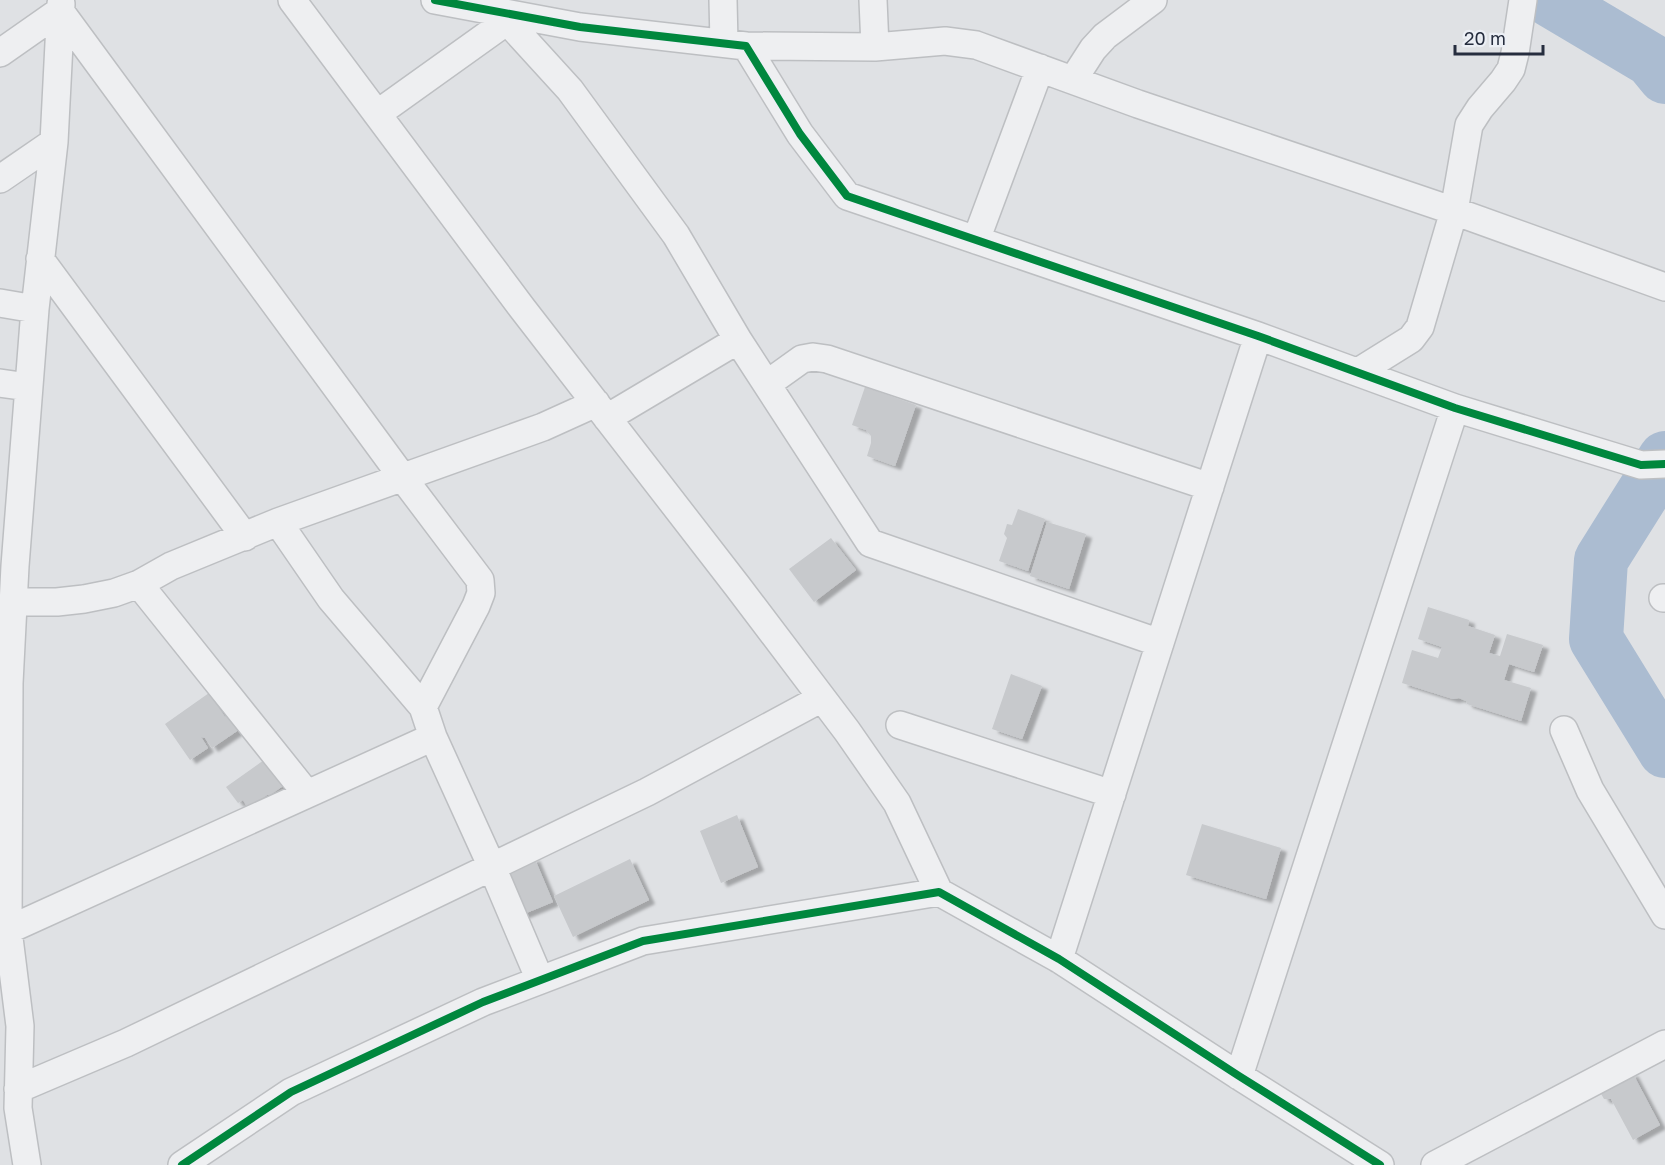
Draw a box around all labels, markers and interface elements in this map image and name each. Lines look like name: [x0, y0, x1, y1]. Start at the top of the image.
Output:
scale bar: [1455, 18, 1544, 56]
text: 20 m: [1464, 27, 1506, 49]

